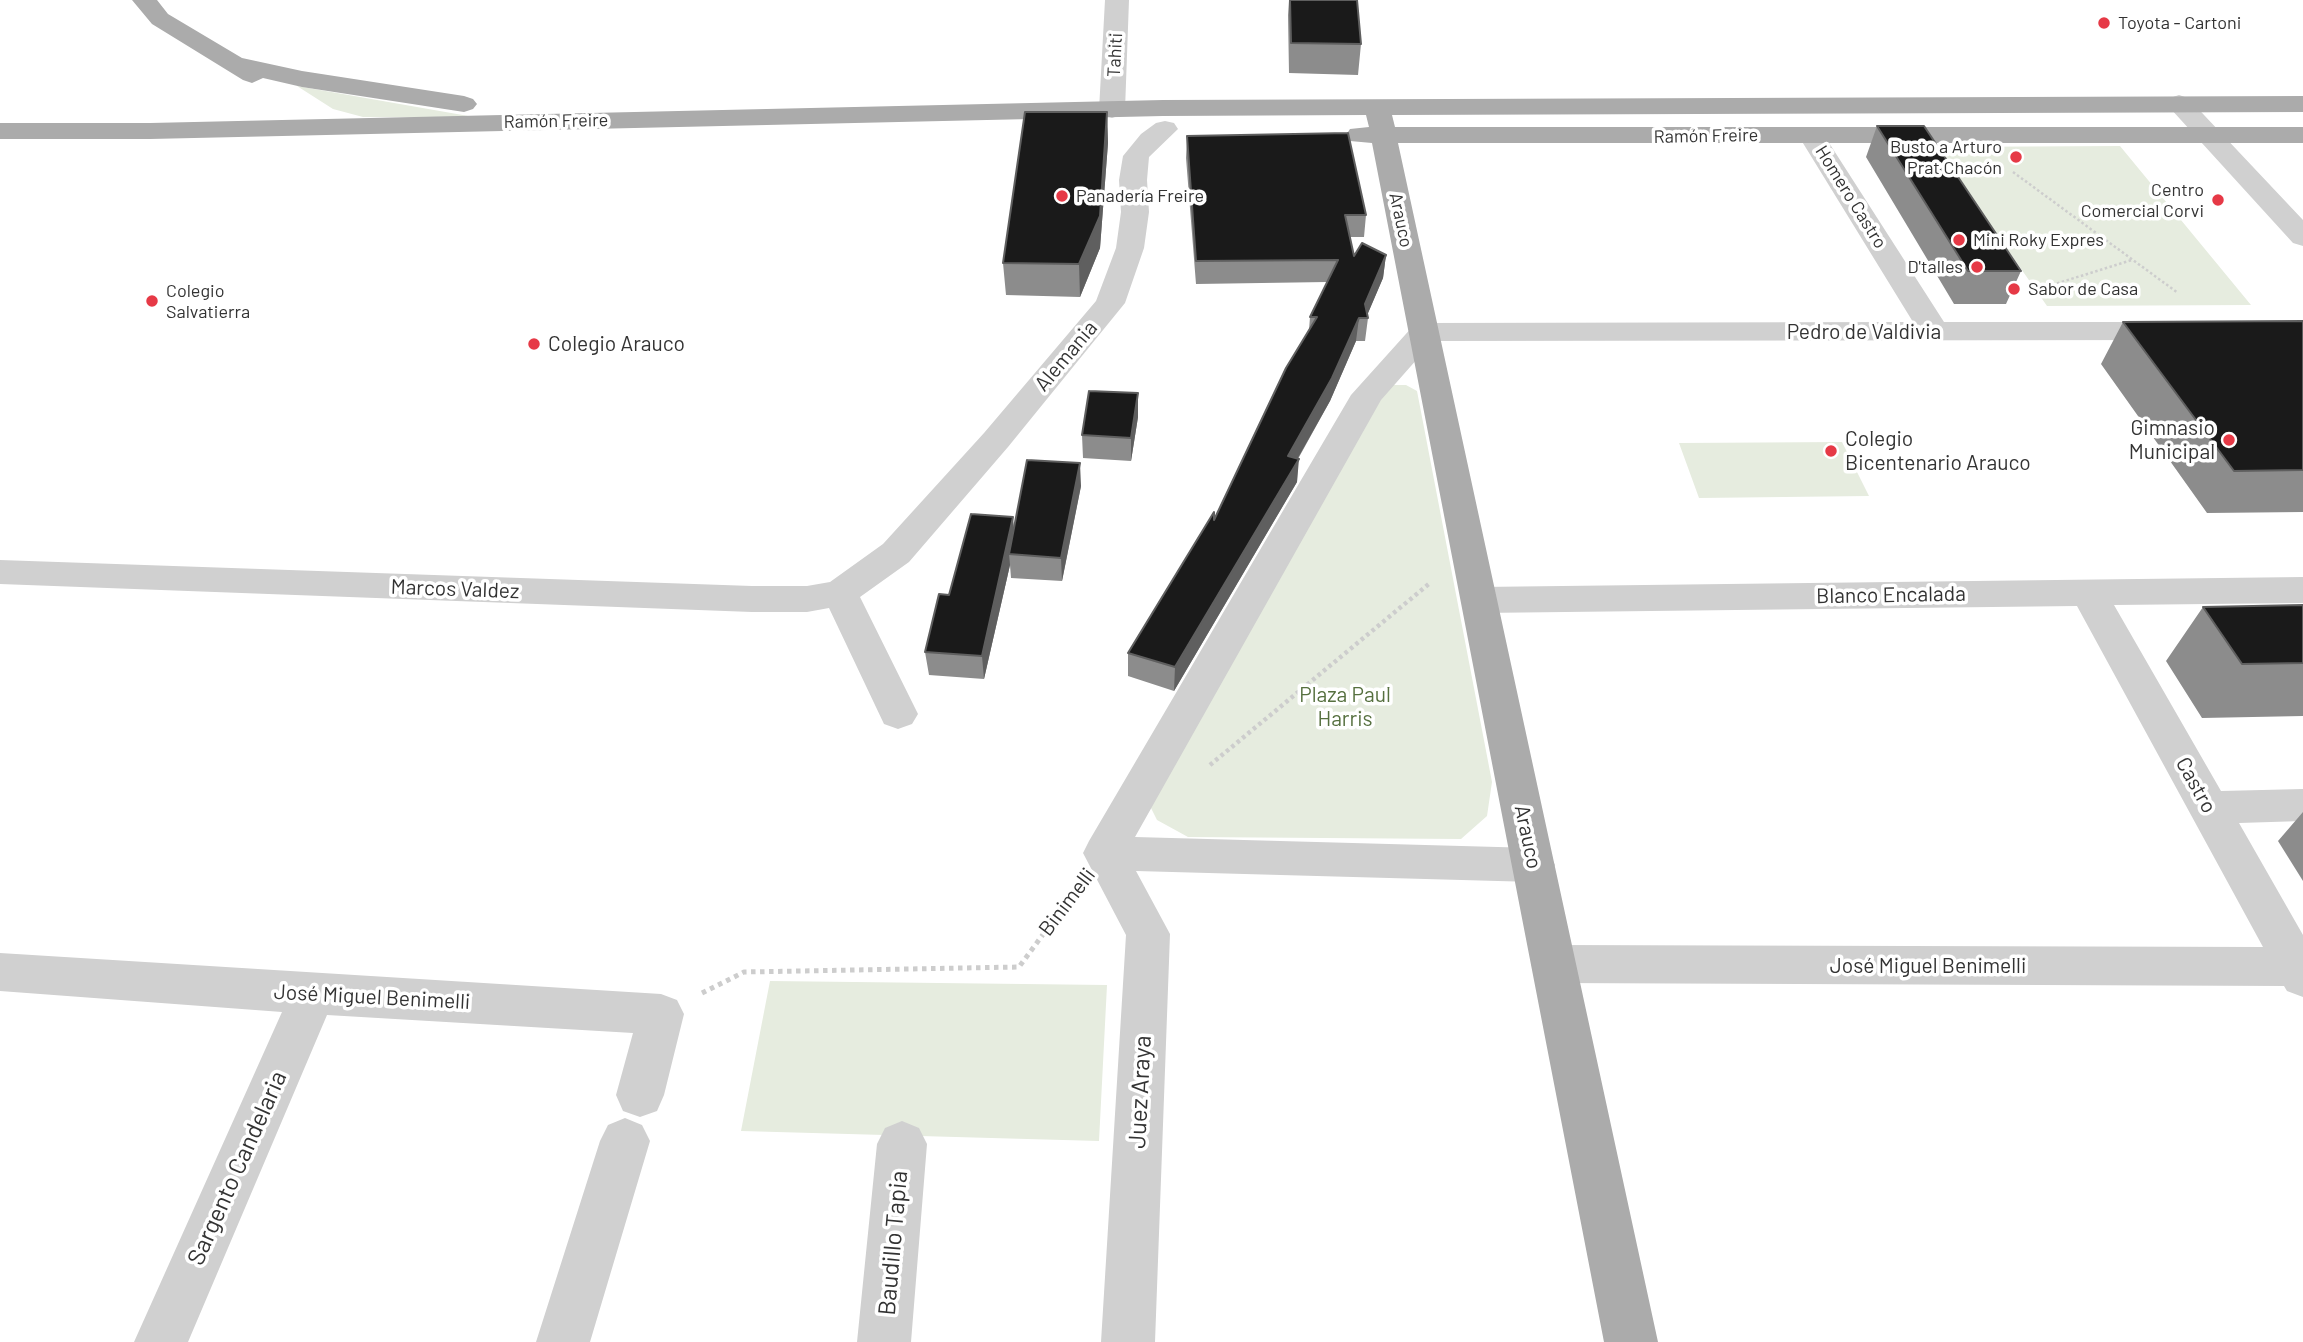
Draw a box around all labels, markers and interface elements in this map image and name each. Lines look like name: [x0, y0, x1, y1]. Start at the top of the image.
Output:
place label: Toyota - Cartoni: [2118, 12, 2241, 34]
marker: Toyota - Cartoni: [2096, 15, 2112, 31]
street label: Tahiti: [1103, 32, 1127, 78]
street label: Ramón Freire: [504, 109, 608, 133]
street label: Ramón Freire: [1654, 124, 1758, 148]
place label: Busto a Arturo Prat Chacón: [1890, 136, 2002, 178]
street label: Homero Castro: [1811, 142, 1891, 252]
marker: Busto a Arturo Prat Chacón: [2008, 149, 2024, 165]
place label: Centro Comercial Corvi: [2081, 179, 2204, 222]
place label: Panadería Freire: [1076, 185, 1204, 207]
marker: Panadería Freire: [1054, 188, 1070, 204]
street label: Arauco: [1385, 191, 1417, 249]
marker: Centro Comercial Corvi: [2210, 192, 2226, 208]
place label: Mini Roky Expres: [1973, 229, 2104, 251]
marker: Mini Roky Expres: [1951, 232, 1967, 248]
place label: D'talles: [1907, 256, 1963, 278]
marker: D'talles: [1969, 259, 1985, 275]
place label: Sabor de Casa: [2028, 278, 2138, 300]
place label: Colegio Salvatierra: [166, 280, 250, 322]
marker: Sabor de Casa: [2006, 281, 2022, 297]
marker: Colegio Salvatierra: [144, 293, 160, 309]
street label: Alemania: [1029, 316, 1103, 396]
street label: Pedro de Valdivia: [1787, 319, 1941, 345]
place label: Colegio Arauco: [548, 331, 685, 357]
marker: Colegio Arauco: [526, 336, 542, 352]
place label: Gimnasio Municipal: [2129, 415, 2215, 465]
place label: Colegio Bicentenario Arauco: [1845, 426, 2031, 476]
marker: Gimnasio Municipal: [2221, 432, 2237, 448]
marker: Colegio Bicentenario Arauco: [1823, 443, 1839, 459]
street label: Marcos Valdez: [390, 574, 520, 604]
street label: Blanco Encalada: [1816, 581, 1966, 609]
park label: Plaza Paul Harris: [1299, 682, 1391, 732]
street label: Castro: [2170, 753, 2222, 817]
street label: Arauco: [1509, 803, 1547, 871]
street label: Binimelli: [1033, 863, 1101, 941]
street label: José Miguel Benimelli: [1830, 953, 2026, 979]
street label: José Miguel Benimelli: [273, 979, 471, 1015]
street label: Juez Araya: [1123, 1035, 1157, 1149]
street label: Sargento Candelaria: [181, 1066, 293, 1270]
street label: Baudillo Tapia: [872, 1169, 914, 1317]

